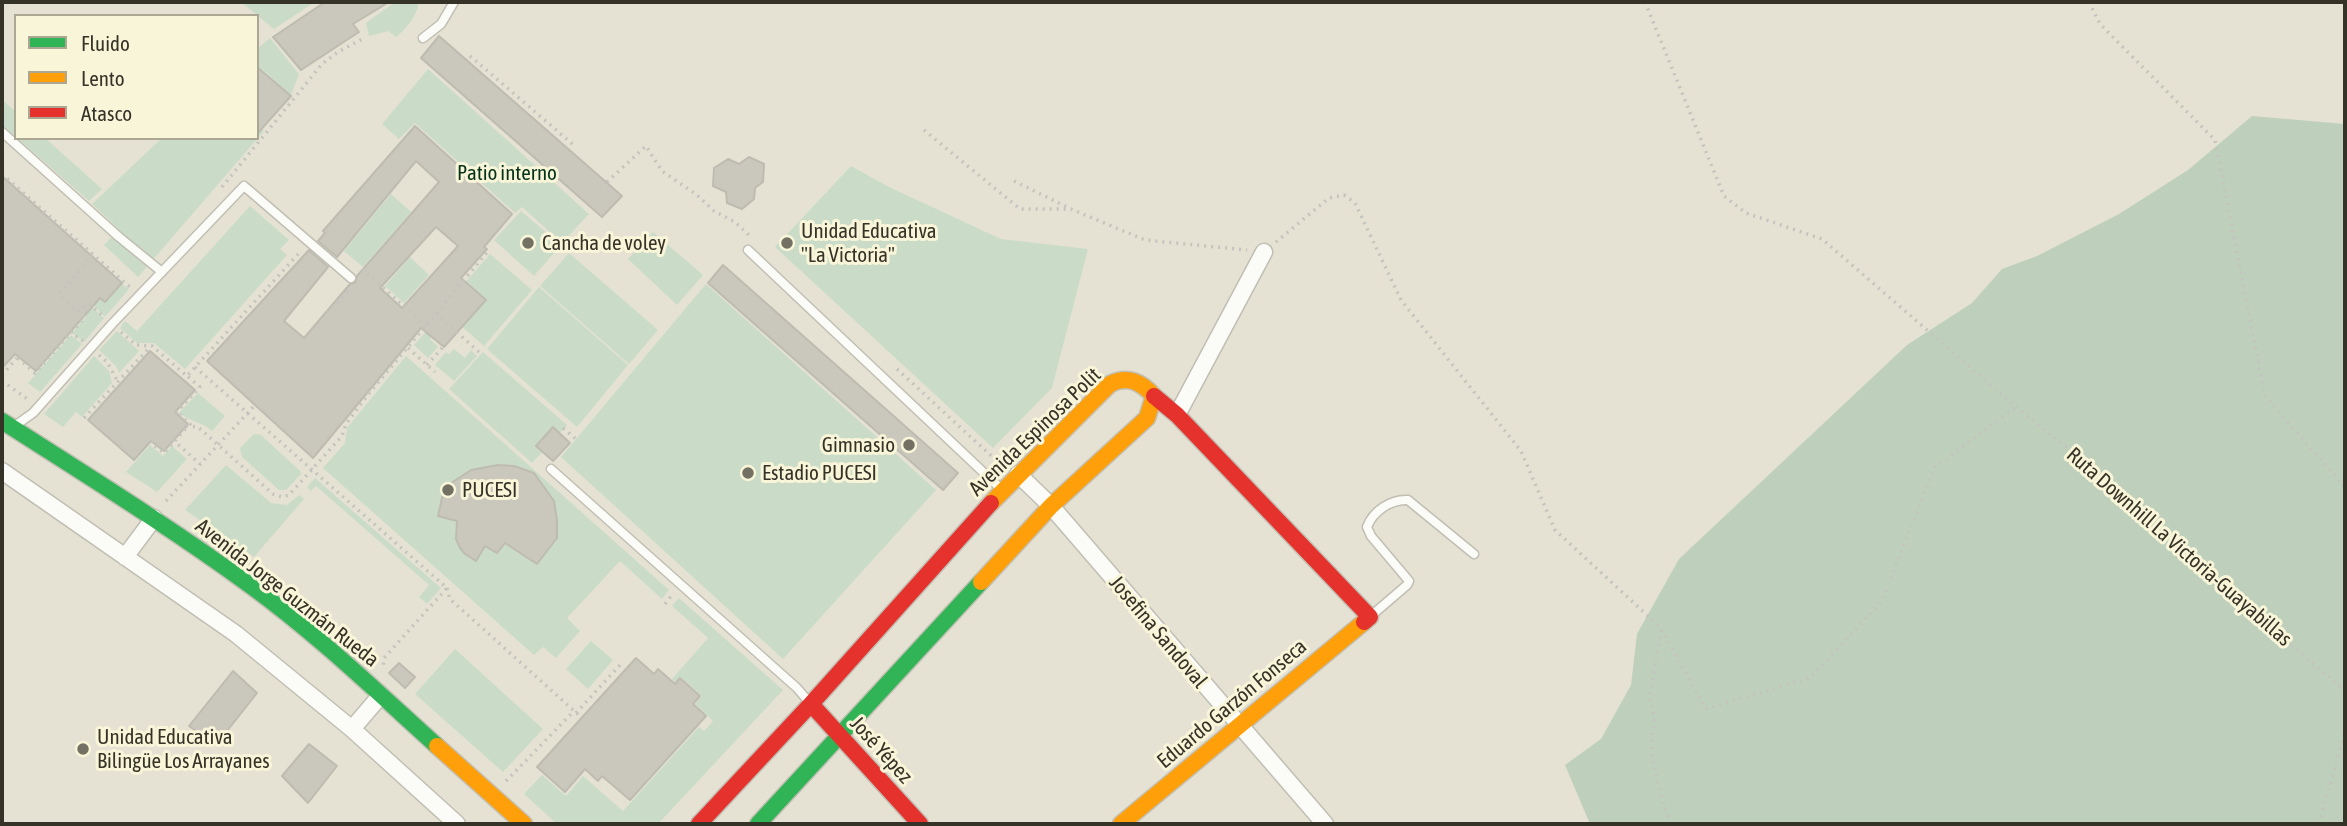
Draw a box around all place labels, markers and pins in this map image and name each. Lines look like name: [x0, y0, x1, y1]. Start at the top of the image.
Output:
place label: Unidad Educativa "La Victoria": [801, 218, 937, 268]
place label: Cancha de voley: [542, 230, 666, 256]
marker: Cancha de voley: [520, 235, 536, 251]
marker: Unidad Educativa "La Victoria": [779, 235, 795, 251]
place label: Gimnasio: [822, 432, 895, 458]
marker: Gimnasio: [901, 437, 917, 453]
place label: Estadio PUCESI: [762, 460, 877, 486]
marker: Estadio PUCESI: [740, 465, 756, 481]
place label: PUCESI: [462, 477, 517, 503]
marker: PUCESI: [440, 482, 456, 498]
place label: Unidad Educativa Bilingüe Los Arrayanes: [97, 724, 270, 774]
marker: Unidad Educativa Bilingüe Los Arrayanes: [75, 741, 91, 757]

